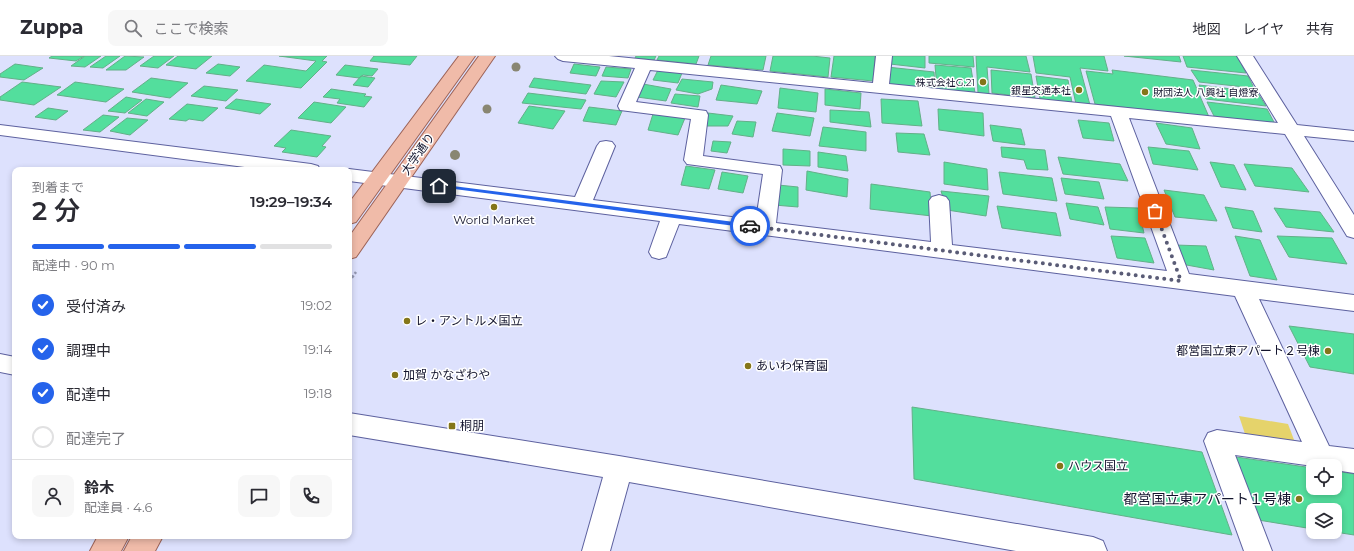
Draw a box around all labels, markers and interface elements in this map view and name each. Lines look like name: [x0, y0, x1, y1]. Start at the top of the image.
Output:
search box: [108, 10, 388, 46]
text: Zuppa: [20, 16, 84, 39]
icon: search: [122, 17, 144, 39]
text: ここで検索: [154, 19, 229, 38]
text: 地図: [1192, 20, 1220, 38]
text: レイヤ: [1242, 20, 1284, 38]
text: 共有: [1306, 20, 1334, 38]
place label: 株式会社G.21: [916, 76, 975, 89]
marker: 株式会社G.21: [978, 77, 988, 87]
place label: 銀星交通本社: [1011, 84, 1071, 97]
marker: 銀星交通本社: [1074, 85, 1084, 95]
place label: 財団法人 八興社 自燈寮: [1153, 86, 1258, 99]
marker: 財団法人 八興社 自燈寮: [1140, 87, 1150, 97]
street label: 大学通り: [398, 130, 438, 178]
pin: [422, 169, 456, 203]
icon: home: [428, 175, 450, 197]
text: 到着まで: [32, 179, 84, 195]
text: 19:29–19:34: [250, 192, 332, 211]
pin: [1138, 194, 1172, 228]
text: 2 分: [32, 195, 80, 227]
icon: bag: [1144, 200, 1166, 222]
marker: World Market: [489, 202, 499, 212]
courier: [730, 206, 770, 246]
place label: World Market: [453, 212, 535, 227]
icon: car: [739, 215, 761, 237]
text: 配達中 · 90 m: [32, 257, 115, 273]
icon: check: [32, 294, 54, 316]
text: 受付済み: [66, 297, 126, 316]
text: 19:02: [301, 297, 332, 313]
place label: レ・アントルメ国立: [415, 313, 523, 328]
marker: レ・アントルメ国立: [402, 316, 412, 326]
icon: check: [32, 338, 54, 360]
text: 調理中: [66, 341, 111, 360]
text: 19:14: [303, 341, 332, 357]
place label: 都営国立東アパート２号棟: [1176, 343, 1320, 358]
marker: 都営国立東アパート２号棟: [1323, 346, 1333, 356]
place label: あいわ保育園: [756, 358, 828, 373]
marker: あいわ保育園: [743, 361, 753, 371]
place label: 加賀 かなざわや: [403, 367, 490, 382]
marker: 加賀 かなざわや: [390, 370, 400, 380]
icon: check: [32, 382, 54, 404]
text: 配達中: [66, 385, 111, 404]
text: 19:18: [304, 385, 332, 401]
place label: 桐朋: [460, 418, 484, 433]
marker: 桐朋: [447, 421, 457, 431]
text: 配達完了: [66, 429, 126, 448]
place label: ハウス国立: [1068, 458, 1128, 473]
map controls: [1306, 459, 1342, 539]
button: locate: [1306, 459, 1342, 495]
marker: ハウス国立: [1055, 461, 1065, 471]
button: person: [32, 475, 74, 517]
button: chat: [238, 475, 280, 517]
button: phone: [290, 475, 332, 517]
text: 鈴木: [84, 478, 114, 497]
place label: 都営国立東アパート１号棟: [1123, 490, 1291, 508]
marker: 都営国立東アパート１号棟: [1294, 494, 1304, 504]
text: 配達員 · 4.6: [84, 499, 152, 515]
button: layers: [1306, 503, 1342, 539]

